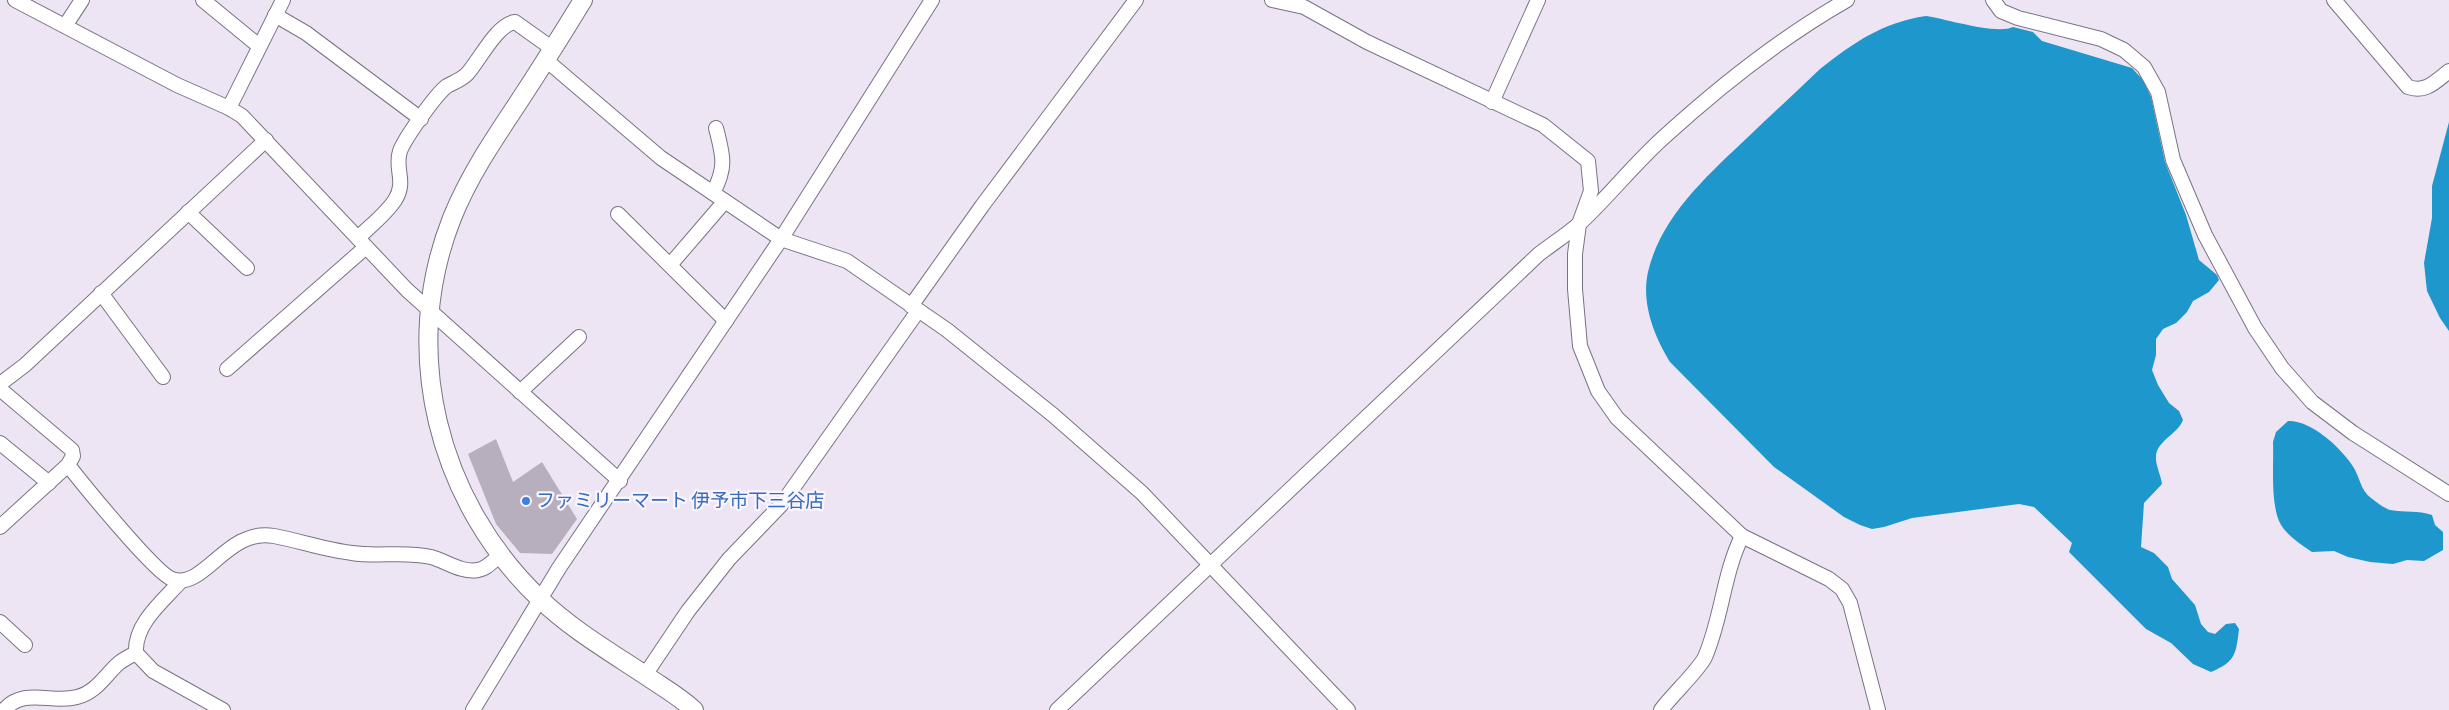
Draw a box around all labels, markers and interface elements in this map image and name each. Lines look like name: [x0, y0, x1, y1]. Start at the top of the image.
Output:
place label: ファミリーマート 伊予市下三谷店: [536, 490, 824, 511]
marker: ファミリーマート 伊予市下三谷店: [520, 495, 532, 507]

